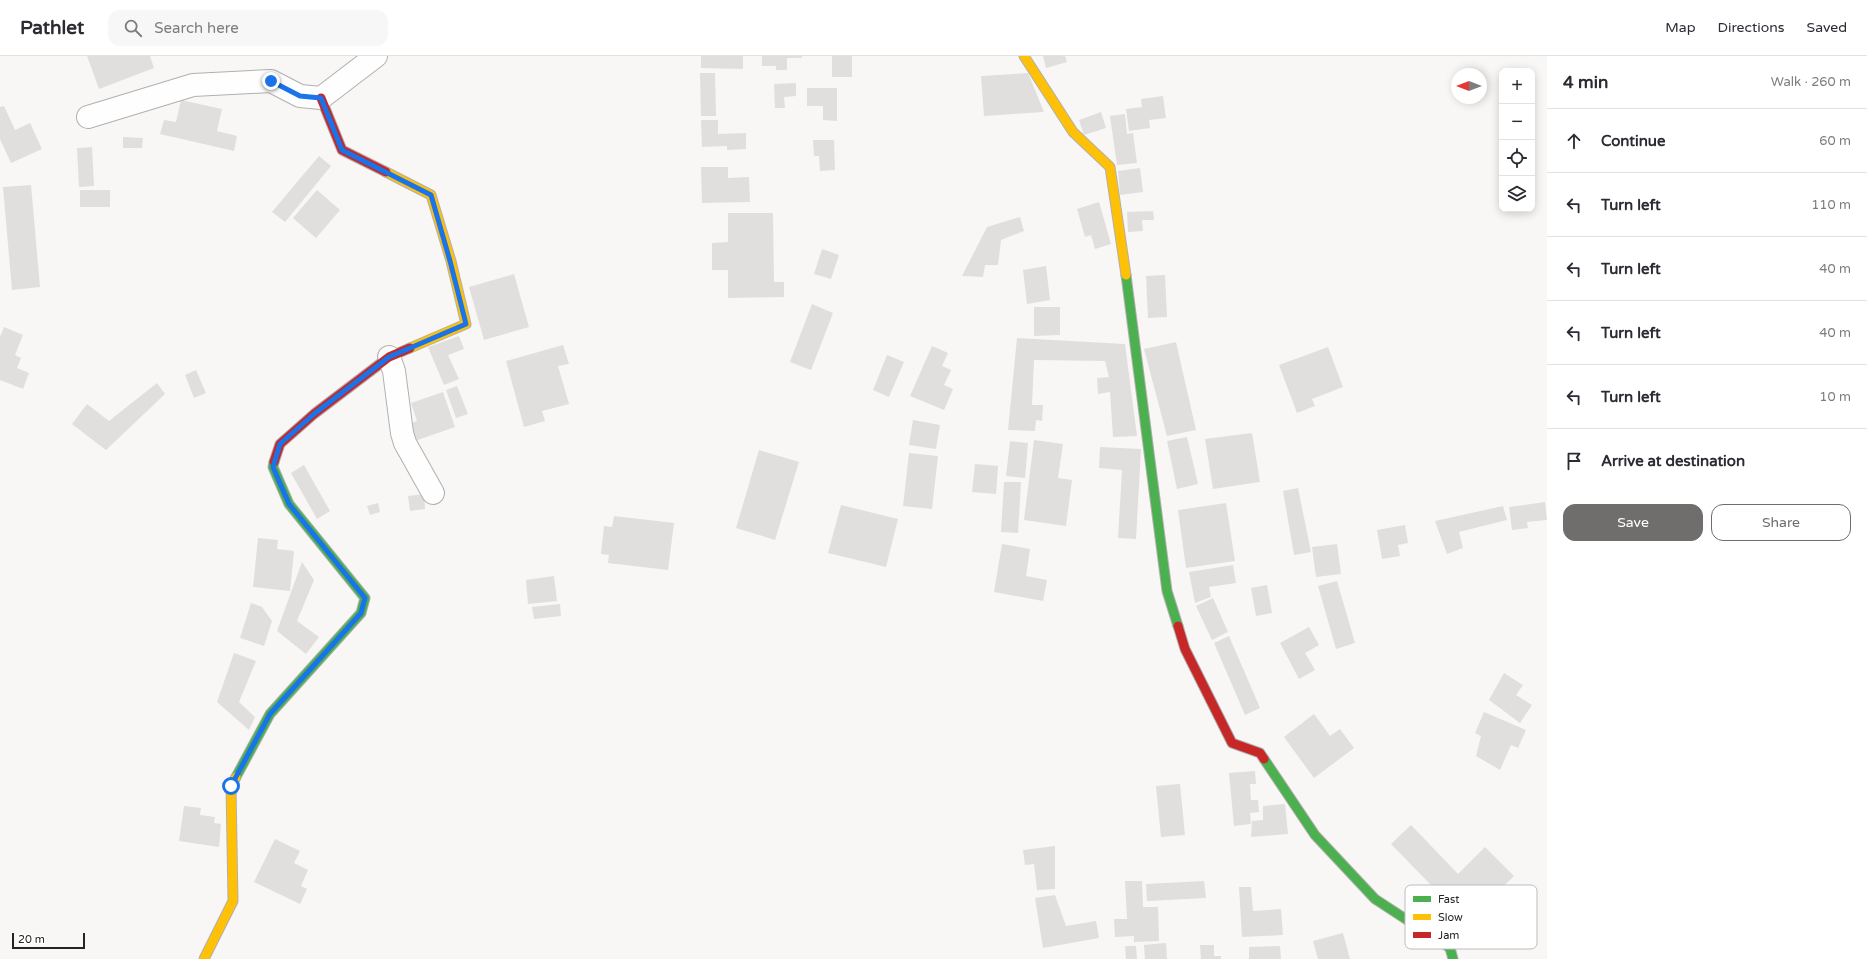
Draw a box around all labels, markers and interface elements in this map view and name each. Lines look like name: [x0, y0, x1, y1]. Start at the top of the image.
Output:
search box: [108, 10, 388, 46]
text: Pathlet: [20, 17, 84, 39]
icon: search: [122, 17, 144, 39]
text: Search here: [154, 19, 239, 37]
text: Map: [1665, 19, 1696, 36]
text: Directions: [1718, 19, 1785, 36]
text: Saved: [1807, 19, 1847, 36]
north arrow: [1451, 68, 1487, 104]
map controls: [1499, 68, 1535, 212]
button: +: [1499, 68, 1535, 104]
route end: [262, 72, 280, 90]
text: 4 min: [1563, 72, 1608, 93]
text: Walk · 260 m: [1771, 74, 1851, 90]
button: −: [1499, 104, 1535, 140]
icon: ahead: [1563, 130, 1585, 152]
text: Continue: [1601, 132, 1665, 150]
text: 60 m: [1819, 133, 1851, 149]
button: locate: [1499, 140, 1535, 176]
button: layers: [1499, 176, 1535, 212]
icon: left: [1563, 194, 1585, 216]
text: Turn left: [1601, 196, 1661, 214]
text: 110 m: [1811, 197, 1851, 213]
icon: left: [1563, 258, 1585, 280]
text: Turn left: [1601, 260, 1661, 278]
text: 40 m: [1819, 261, 1851, 277]
icon: left: [1563, 322, 1585, 344]
text: Turn left: [1601, 324, 1661, 342]
text: 40 m: [1819, 325, 1851, 341]
icon: left: [1563, 386, 1585, 408]
text: Turn left: [1601, 388, 1661, 406]
text: 10 m: [1819, 389, 1851, 405]
icon: arrive: [1563, 450, 1585, 472]
text: Arrive at destination: [1601, 452, 1745, 470]
button: Save: [1563, 504, 1703, 541]
button: Share: [1711, 504, 1851, 541]
route start: [222, 777, 240, 795]
legend: [1405, 885, 1537, 949]
text: Fast: [1438, 893, 1459, 906]
text: Slow: [1438, 911, 1463, 924]
text: Jam: [1438, 929, 1459, 942]
scale bar: [12, 931, 85, 950]
text: 20 m: [18, 933, 45, 946]

